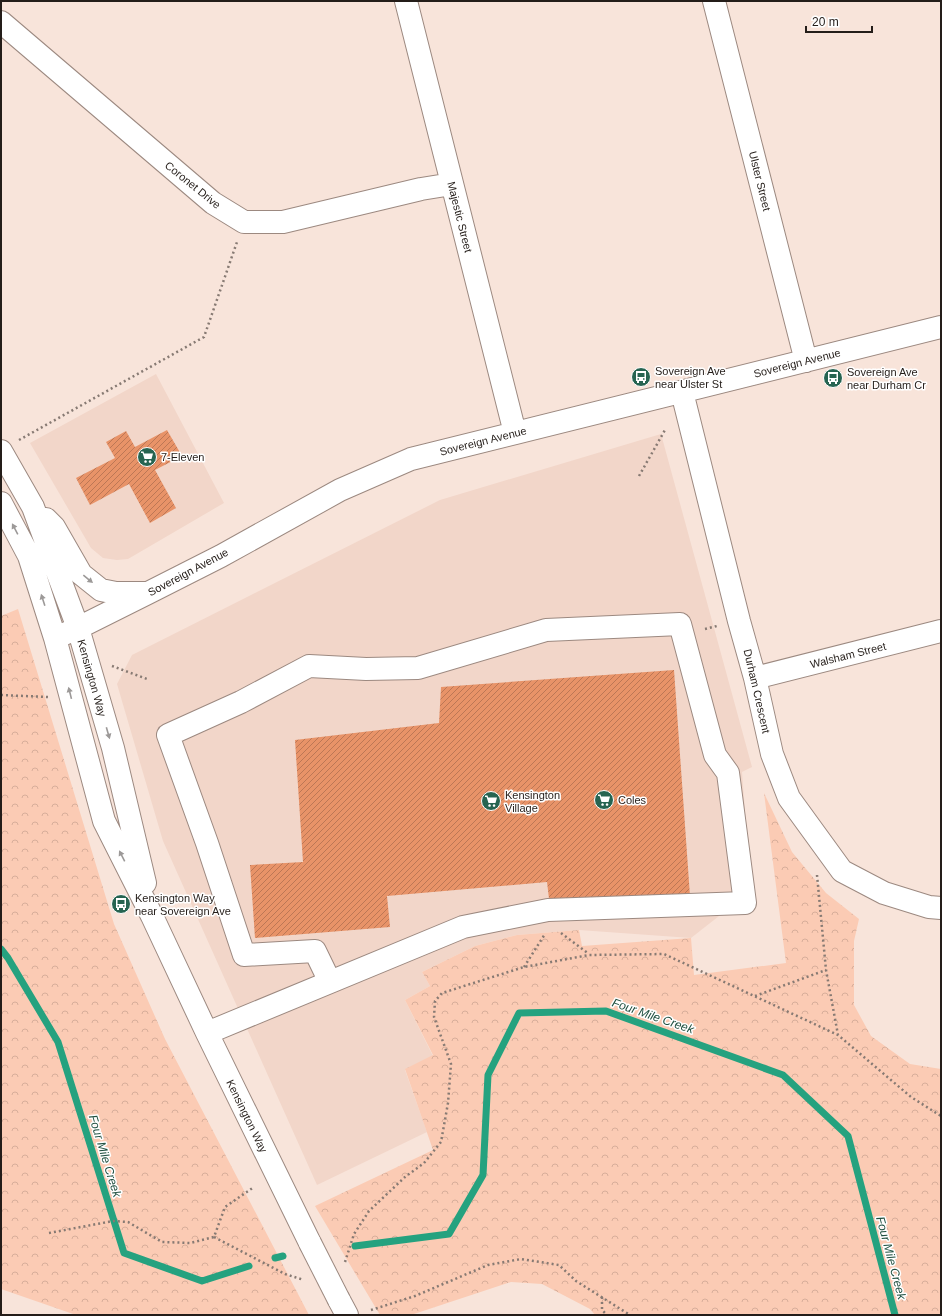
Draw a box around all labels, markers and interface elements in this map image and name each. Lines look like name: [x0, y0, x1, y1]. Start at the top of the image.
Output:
scale bar: [806, 8, 872, 34]
text: 20 m: [812, 15, 839, 29]
street label: Ulster Street: [747, 150, 773, 212]
street label: Coronet Drive: [163, 159, 223, 211]
street label: Majestic Street: [445, 180, 475, 254]
street label: Sovereign Avenue: [752, 346, 842, 380]
place label: Sovereign Ave near Ulster St: [655, 365, 726, 390]
bus stop icon: Sovereign Ave near Ulster St: [630, 366, 652, 388]
place label: Sovereign Ave near Durham Cr: [847, 366, 926, 391]
bus stop icon: Sovereign Ave near Durham Cr: [822, 367, 844, 389]
street label: Sovereign Avenue: [438, 424, 528, 458]
supermarket icon: 7-Eleven: [136, 446, 158, 468]
place label: 7-Eleven: [161, 451, 204, 463]
one-way arrow: [12, 523, 18, 535]
street label: Sovereign Avenue: [146, 546, 230, 598]
one-way arrow: [83, 575, 94, 584]
one-way arrow: [40, 594, 46, 606]
street label: Kensington Way: [75, 638, 109, 718]
street label: Walsham Street: [809, 640, 887, 670]
street label: Durham Crescent: [741, 648, 773, 734]
one-way arrow: [67, 686, 73, 699]
one-way arrow: [105, 727, 111, 739]
place label: Kensington Village: [505, 789, 560, 814]
supermarket icon: Coles: [593, 789, 615, 811]
supermarket icon: Kensington Village: [480, 790, 502, 812]
place label: Coles: [618, 794, 647, 806]
one-way arrow: [119, 850, 125, 862]
place label: Kensington Way near Sovereign Ave: [135, 892, 231, 917]
bus stop icon: Kensington Way near Sovereign Ave: [110, 893, 132, 915]
water label: Four Mile Creek: [610, 995, 697, 1037]
street label: Kensington Way: [224, 1078, 270, 1155]
water label: Four Mile Creek: [86, 1113, 124, 1200]
water label: Four Mile Creek: [873, 1215, 909, 1302]

